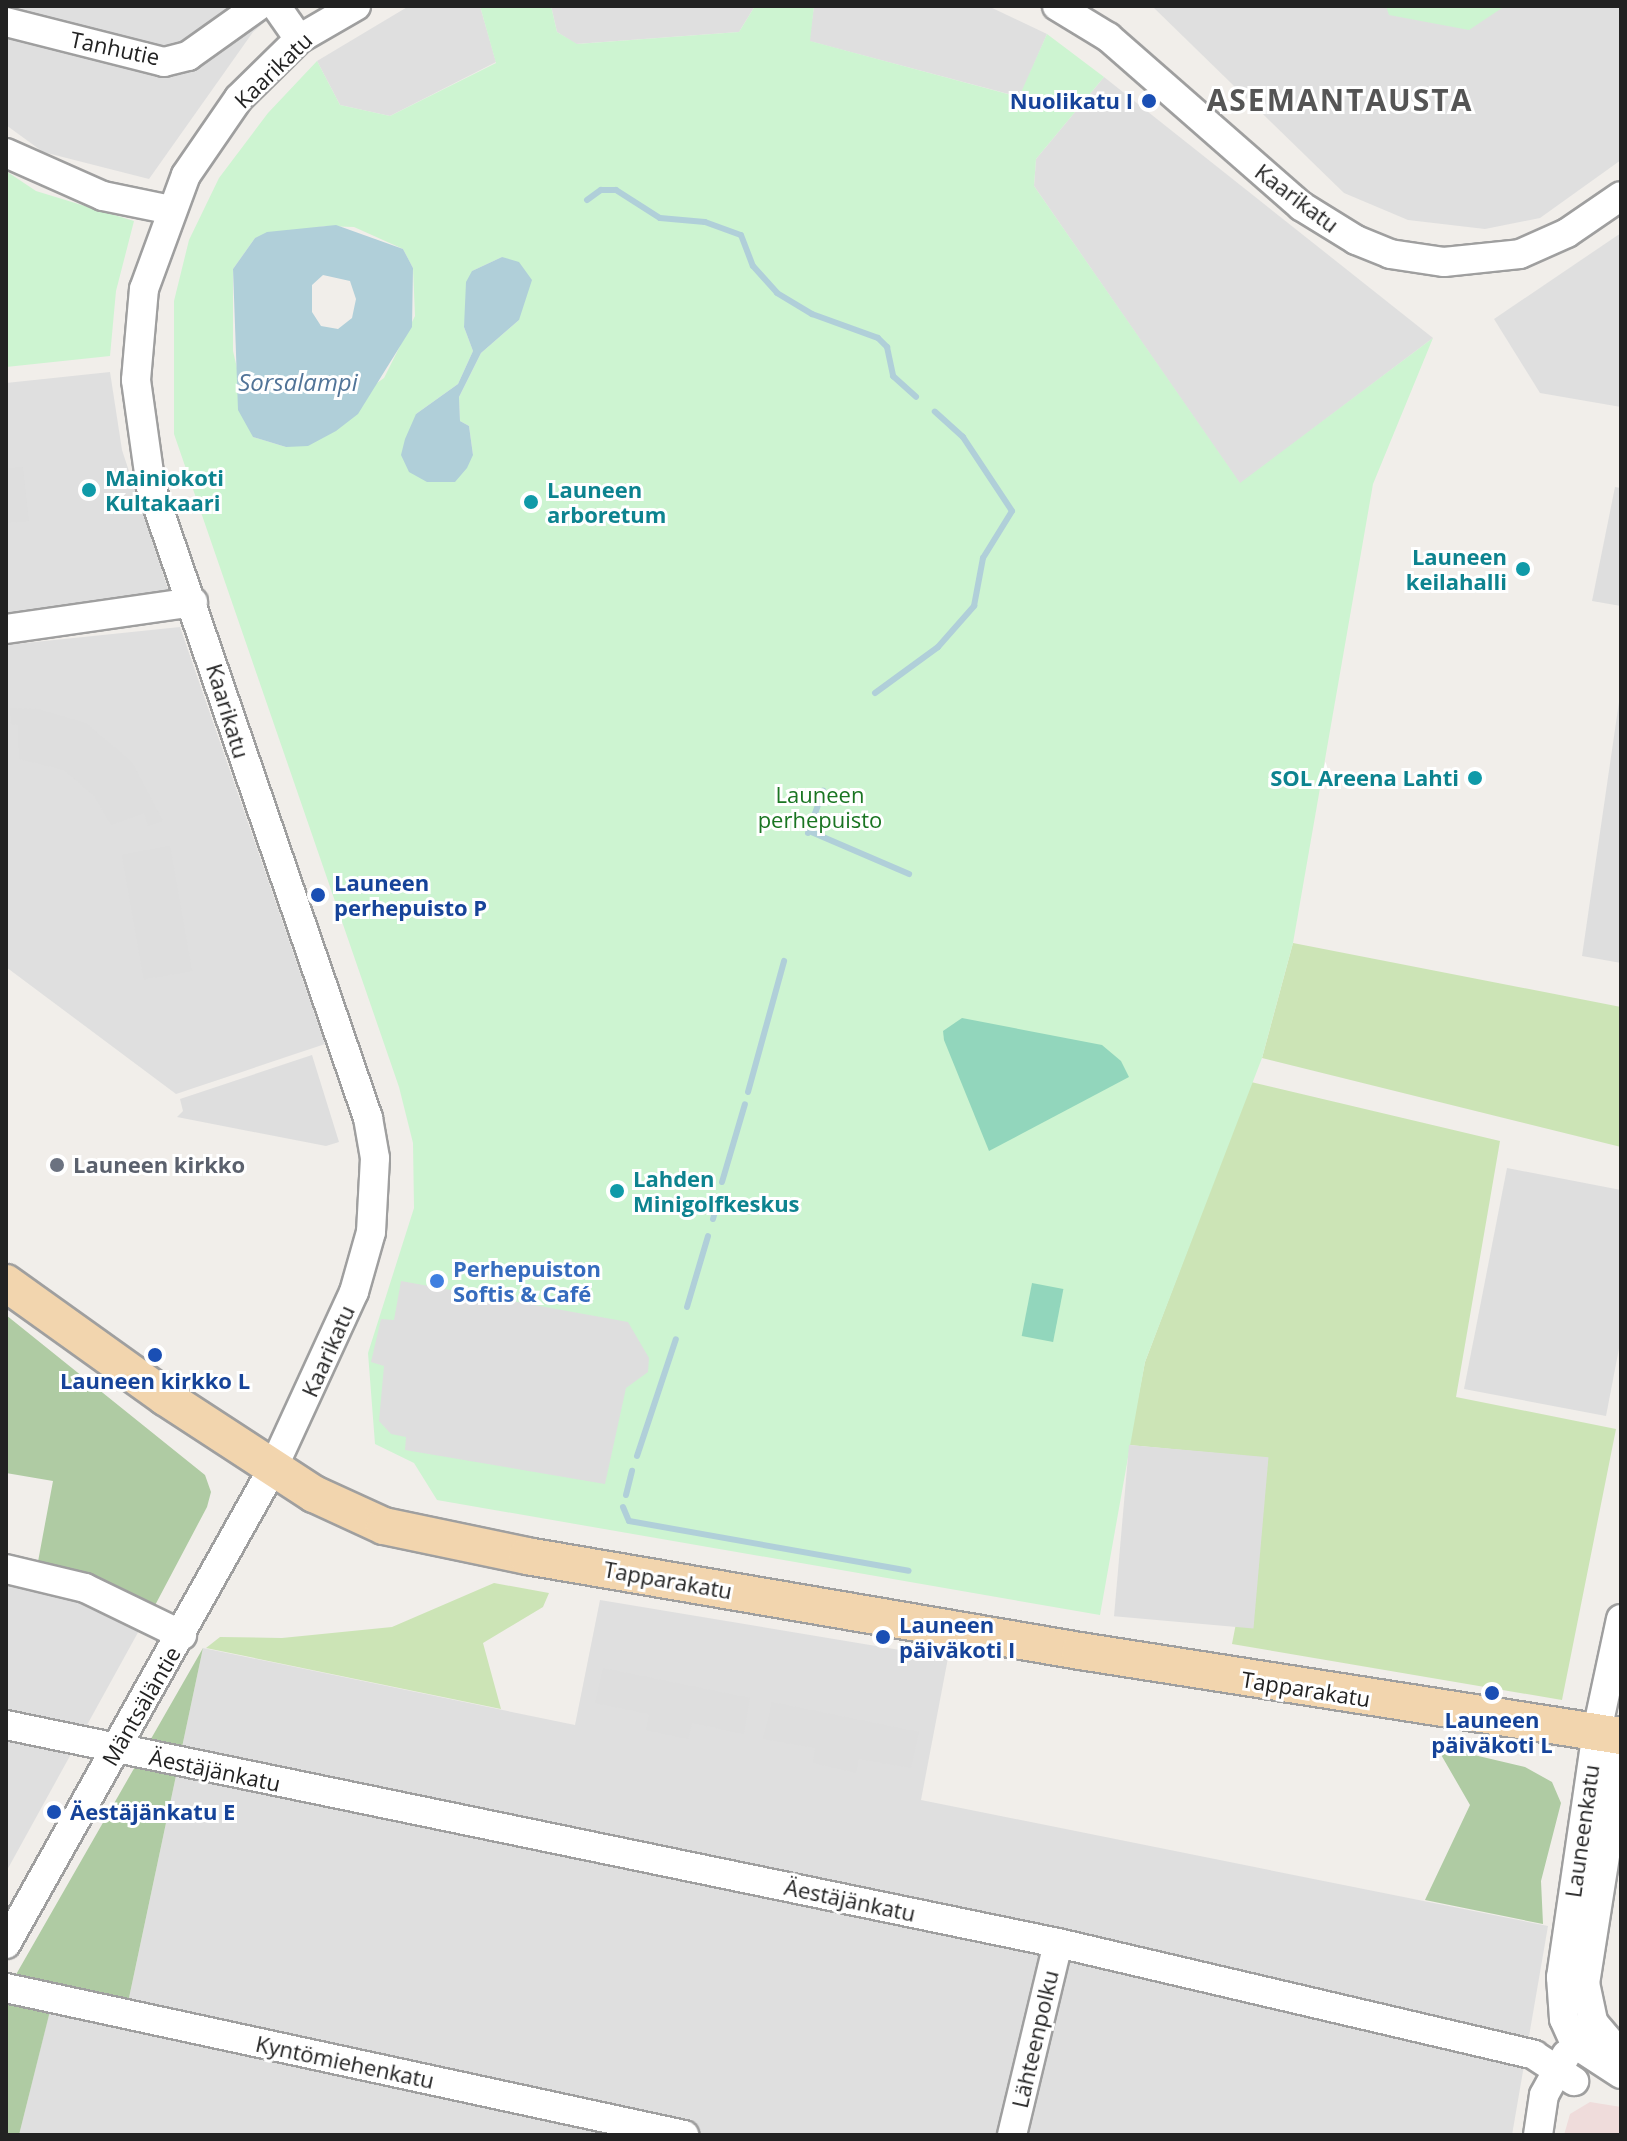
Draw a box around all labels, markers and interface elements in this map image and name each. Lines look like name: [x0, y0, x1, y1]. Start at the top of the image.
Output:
street label: Tanhutie: [68, 26, 162, 70]
street label: Kaarikatu: [229, 27, 317, 113]
district label: ASEMANTAUSTA: [1207, 82, 1473, 118]
place label: Nuolikatu I: [1010, 88, 1133, 114]
marker: Nuolikatu I: [1140, 92, 1158, 110]
street label: Kaarikatu: [1250, 158, 1344, 238]
water label: Sorsalampi: [238, 368, 358, 396]
place label: Mainiokoti Kultakaari: [105, 464, 224, 516]
place label: Launeen arboretum: [547, 476, 666, 528]
marker: Mainiokoti Kultakaari: [80, 481, 98, 499]
marker: Launeen arboretum: [522, 493, 540, 511]
place label: Launeen keilahalli: [1406, 543, 1507, 594]
marker: Launeen keilahalli: [1514, 560, 1532, 578]
street label: Kaarikatu: [201, 660, 255, 762]
place label: SOL Areena Lahti: [1270, 765, 1459, 791]
marker: SOL Areena Lahti: [1466, 769, 1484, 787]
park label: Launeen perhepuisto: [758, 781, 882, 832]
place label: Launeen perhepuisto P: [334, 869, 487, 920]
marker: Launeen perhepuisto P: [309, 886, 327, 904]
place label: Launeen kirkko: [73, 1152, 245, 1178]
marker: Launeen kirkko: [48, 1156, 66, 1174]
place label: Lahden Minigolfkeskus: [633, 1165, 800, 1216]
marker: Lahden Minigolfkeskus: [608, 1182, 626, 1200]
place label: Perhepuiston Softis & Café: [453, 1255, 601, 1306]
marker: Perhepuiston Softis & Café: [428, 1272, 446, 1290]
street label: Kaarikatu: [296, 1301, 360, 1401]
marker: Launeen kirkko L: [146, 1346, 164, 1364]
place label: Launeen kirkko L: [60, 1368, 250, 1394]
street label: Tapparakatu: [602, 1556, 734, 1604]
place label: Launeen päiväkoti I: [899, 1611, 1015, 1662]
marker: Launeen päiväkoti I: [874, 1628, 892, 1646]
street label: Mäntsäläntie: [96, 1642, 186, 1770]
street label: Tapparakatu: [1240, 1666, 1372, 1712]
marker: Launeen päiväkoti L: [1483, 1684, 1501, 1702]
place label: Launeen päiväkoti L: [1431, 1706, 1553, 1758]
street label: Äestäjänkatu: [147, 1743, 283, 1797]
street label: Launeenkatu: [1560, 1763, 1604, 1899]
place label: Äestäjänkatu E: [70, 1799, 235, 1825]
marker: Äestäjänkatu E: [45, 1803, 63, 1821]
street label: Äestäjänkatu: [782, 1873, 918, 1927]
street label: Lähteenpolku: [1006, 1968, 1064, 2110]
street label: Kyntömiehenkatu: [253, 2030, 437, 2094]

